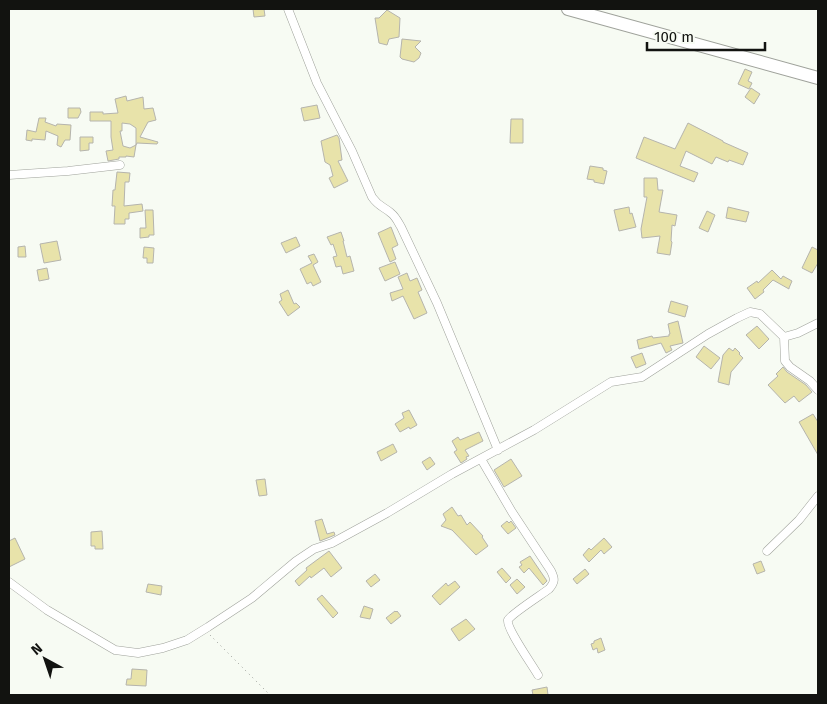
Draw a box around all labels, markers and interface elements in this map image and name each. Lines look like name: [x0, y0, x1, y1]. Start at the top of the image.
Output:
scale bar: [647, 20, 764, 52]
text: 100 m: [654, 28, 694, 46]
north arrow: [20, 634, 70, 684]
text: N: [28, 640, 46, 659]

